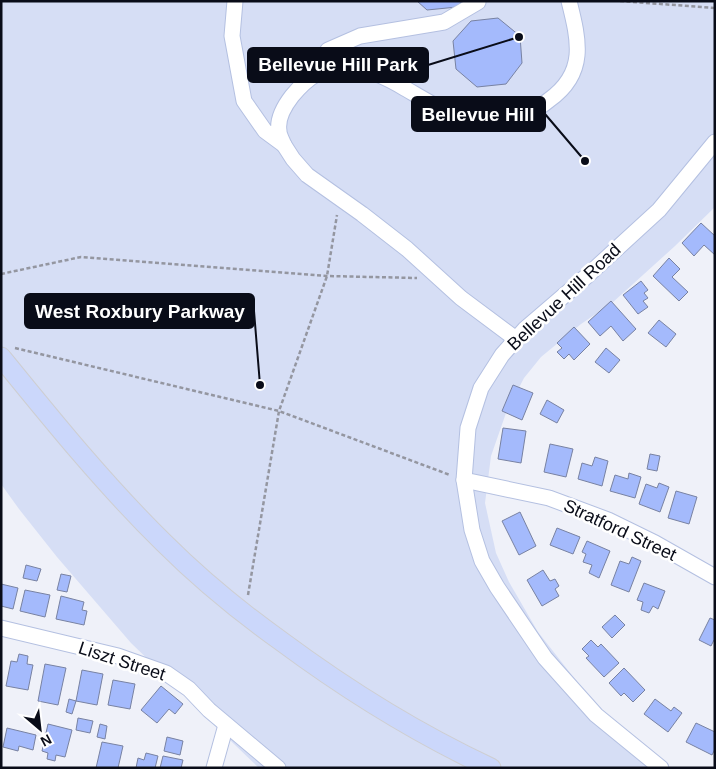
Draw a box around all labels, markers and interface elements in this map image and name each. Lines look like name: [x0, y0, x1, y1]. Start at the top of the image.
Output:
callout: Bellevue Hill Park: [248, 48, 428, 82]
text: Bellevue Hill Park: [258, 54, 418, 75]
callout: Bellevue Hill: [412, 97, 545, 131]
text: Bellevue Hill: [422, 104, 535, 125]
street label: Bellevue Hill Road: [503, 240, 625, 354]
callout: West Roxbury Parkway: [25, 294, 254, 328]
text: West Roxbury Parkway: [35, 301, 245, 322]
street label: Stratford Street: [560, 495, 680, 565]
street label: Liszt Street: [76, 638, 168, 684]
north arrow: [15, 704, 65, 754]
text: N: [38, 731, 54, 750]

